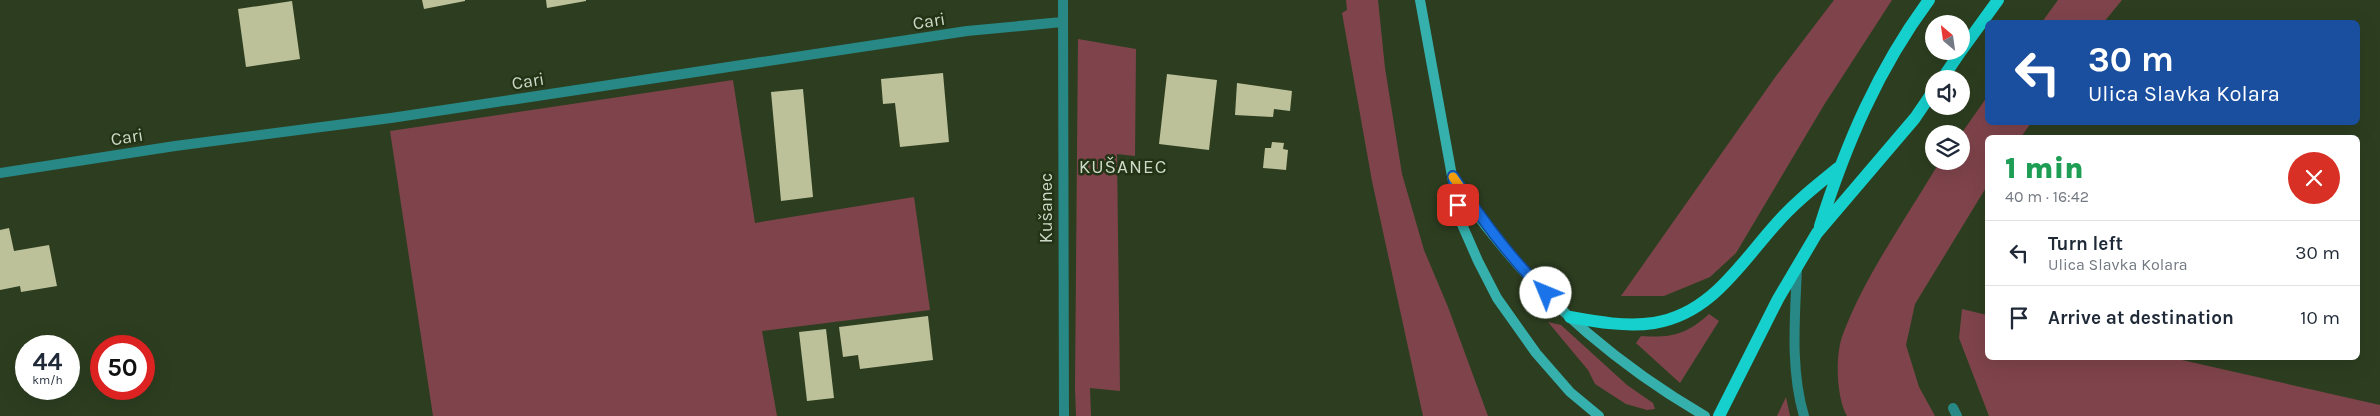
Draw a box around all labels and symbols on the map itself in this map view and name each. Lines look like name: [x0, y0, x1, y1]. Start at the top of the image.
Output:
street label: Cari: [911, 8, 947, 34]
north arrow: [1925, 15, 1970, 60]
street label: Cari: [510, 68, 546, 94]
street label: Cari: [109, 124, 145, 150]
district label: KUŠANEC: [1079, 156, 1167, 178]
street label: Kušanec: [1035, 173, 1057, 243]
pin: [1437, 184, 1479, 226]
position arrow: [1519, 266, 1571, 318]
speed limit sign: 50: [90, 335, 155, 400]

